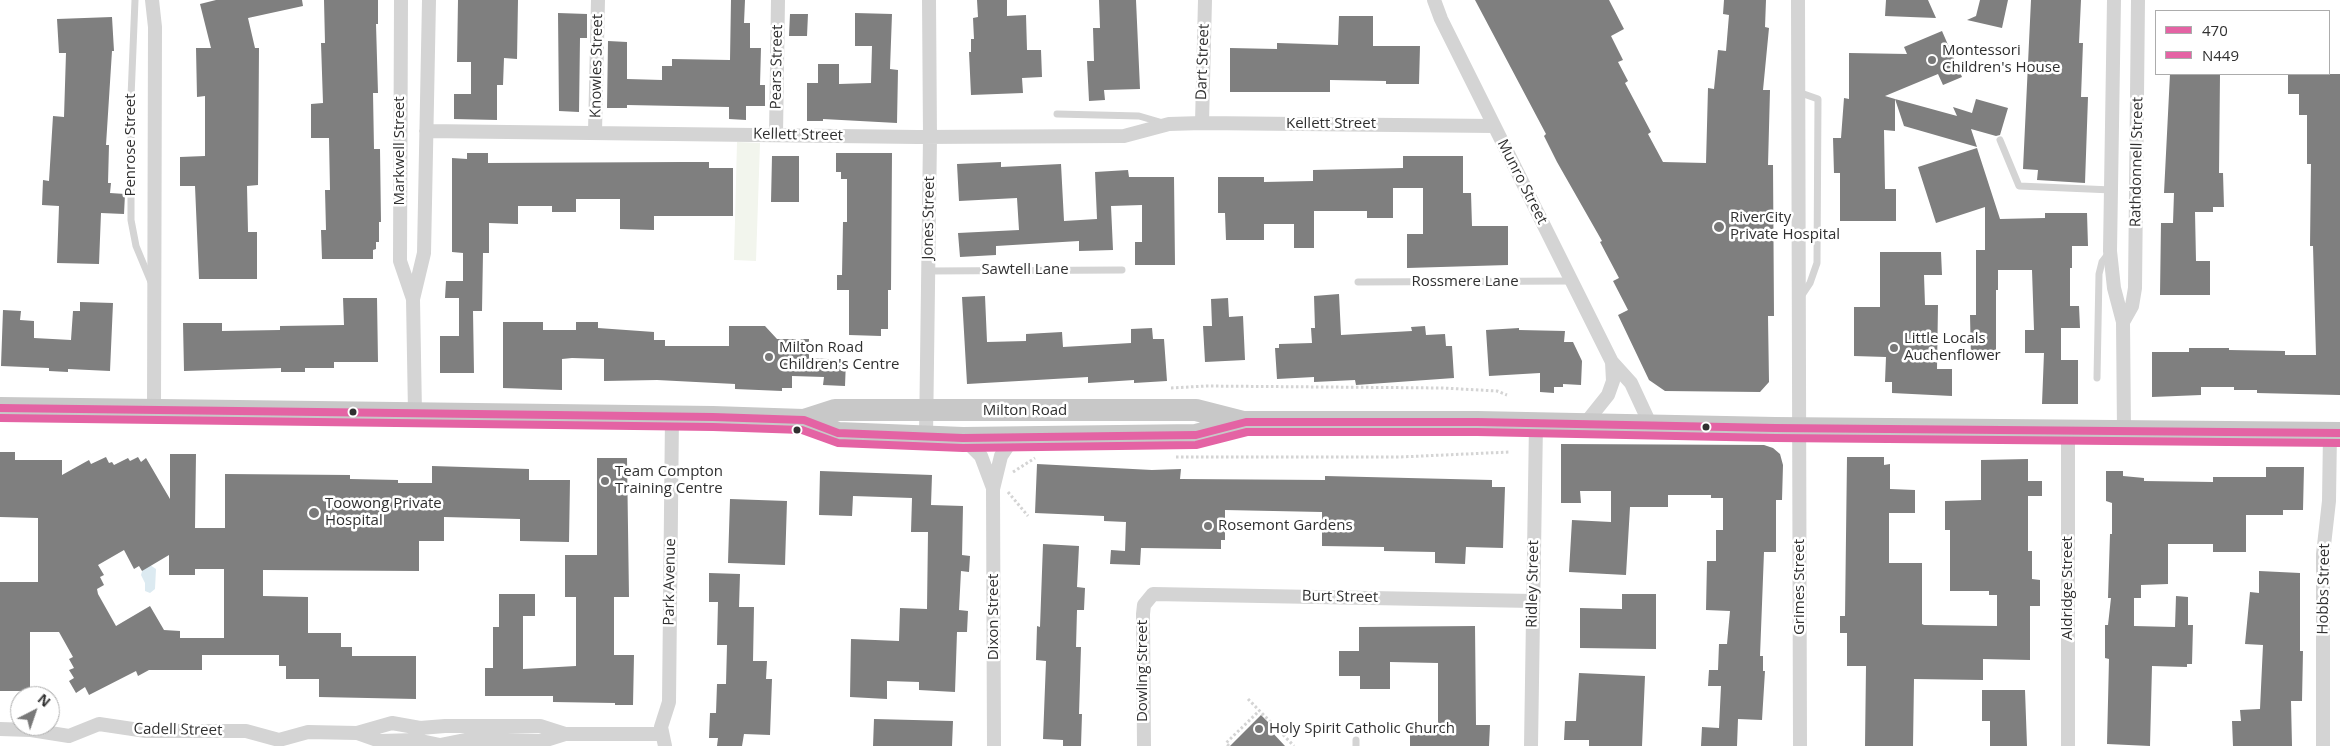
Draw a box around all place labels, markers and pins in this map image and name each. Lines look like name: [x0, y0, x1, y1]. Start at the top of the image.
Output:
place label: Montessori Children's House: [1942, 42, 2060, 77]
marker: Montessori Children's House: [1926, 54, 1938, 66]
place label: RiverCity Private Hospital: [1730, 209, 1840, 244]
marker: RiverCity Private Hospital: [1712, 220, 1726, 234]
place label: Little Locals Auchenflower: [1904, 330, 2001, 365]
place label: Milton Road Children's Centre: [779, 339, 899, 374]
marker: Little Locals Auchenflower: [1888, 342, 1900, 354]
marker: Milton Road Children's Centre: [763, 351, 775, 363]
unlabelled marker: [348, 407, 358, 417]
unlabelled marker: [1701, 422, 1711, 432]
unlabelled marker: [792, 425, 802, 435]
place label: Team Compton Training Centre: [615, 463, 723, 498]
marker: Team Compton Training Centre: [599, 475, 611, 487]
place label: Toowong Private Hospital: [325, 495, 442, 530]
marker: Toowong Private Hospital: [307, 506, 321, 520]
place label: Rosemont Gardens: [1218, 517, 1353, 535]
marker: Rosemont Gardens: [1202, 520, 1214, 532]
place label: Holy Spirit Catholic Church: [1269, 720, 1455, 738]
marker: Holy Spirit Catholic Church: [1253, 723, 1265, 735]

